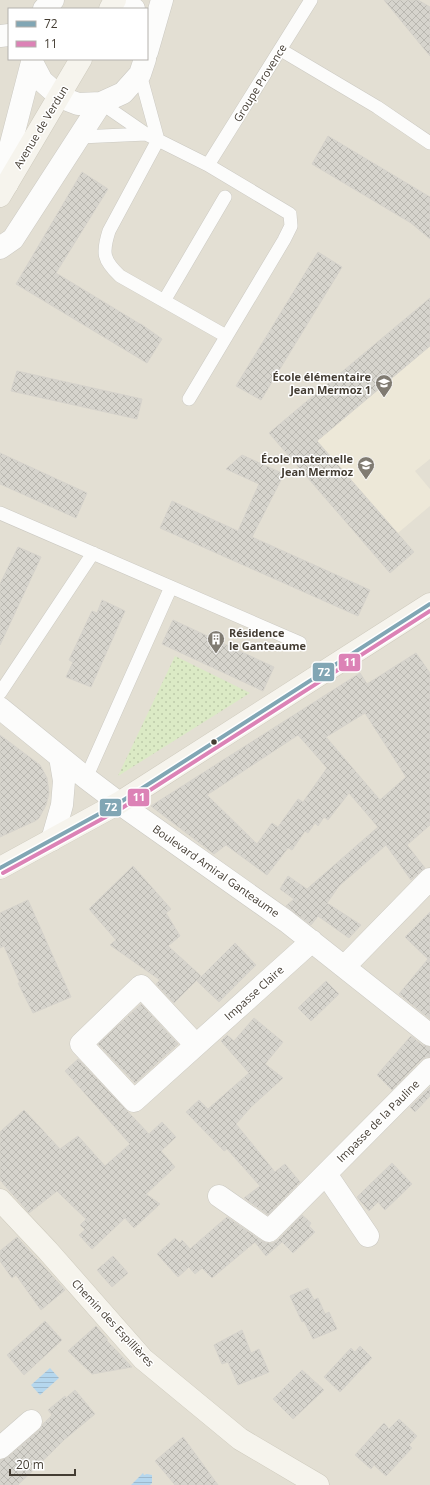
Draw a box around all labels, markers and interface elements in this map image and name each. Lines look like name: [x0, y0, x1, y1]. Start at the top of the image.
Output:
legend: [8, 8, 148, 60]
text: 72: [44, 15, 58, 32]
text: 11: [44, 35, 58, 52]
street label: Groupe Provence: [230, 41, 290, 125]
street label: Avenue de Verdun: [10, 82, 71, 171]
place label: École élémentaire Jean Mermoz 1: [273, 369, 371, 397]
school or university icon: École élémentaire Jean Mermoz 1: [374, 373, 394, 398]
place label: École maternelle Jean Mermoz: [261, 451, 354, 479]
school or university icon: École maternelle Jean Mermoz: [356, 455, 376, 480]
place label: Résidence le Ganteaume: [229, 625, 307, 653]
building icon: Résidence le Ganteaume: [206, 629, 226, 654]
line badge: 11: [338, 653, 361, 672]
text: 11: [344, 654, 356, 669]
line badge: 72: [312, 662, 335, 682]
text: 72: [318, 664, 330, 679]
unlabelled marker: [209, 737, 219, 747]
line badge: 11: [127, 788, 150, 807]
text: 11: [133, 789, 145, 804]
line badge: 72: [99, 798, 122, 817]
text: 72: [105, 799, 117, 814]
street label: Boulevard Amiral Ganteaume: [150, 821, 283, 920]
street label: Impasse Claire: [221, 962, 287, 1023]
street label: Impasse de la Pauline: [333, 1076, 422, 1165]
street label: Chemin des Espillières: [69, 1276, 158, 1370]
scale bar: [10, 1451, 75, 1477]
text: 20 m: [16, 1456, 44, 1473]

